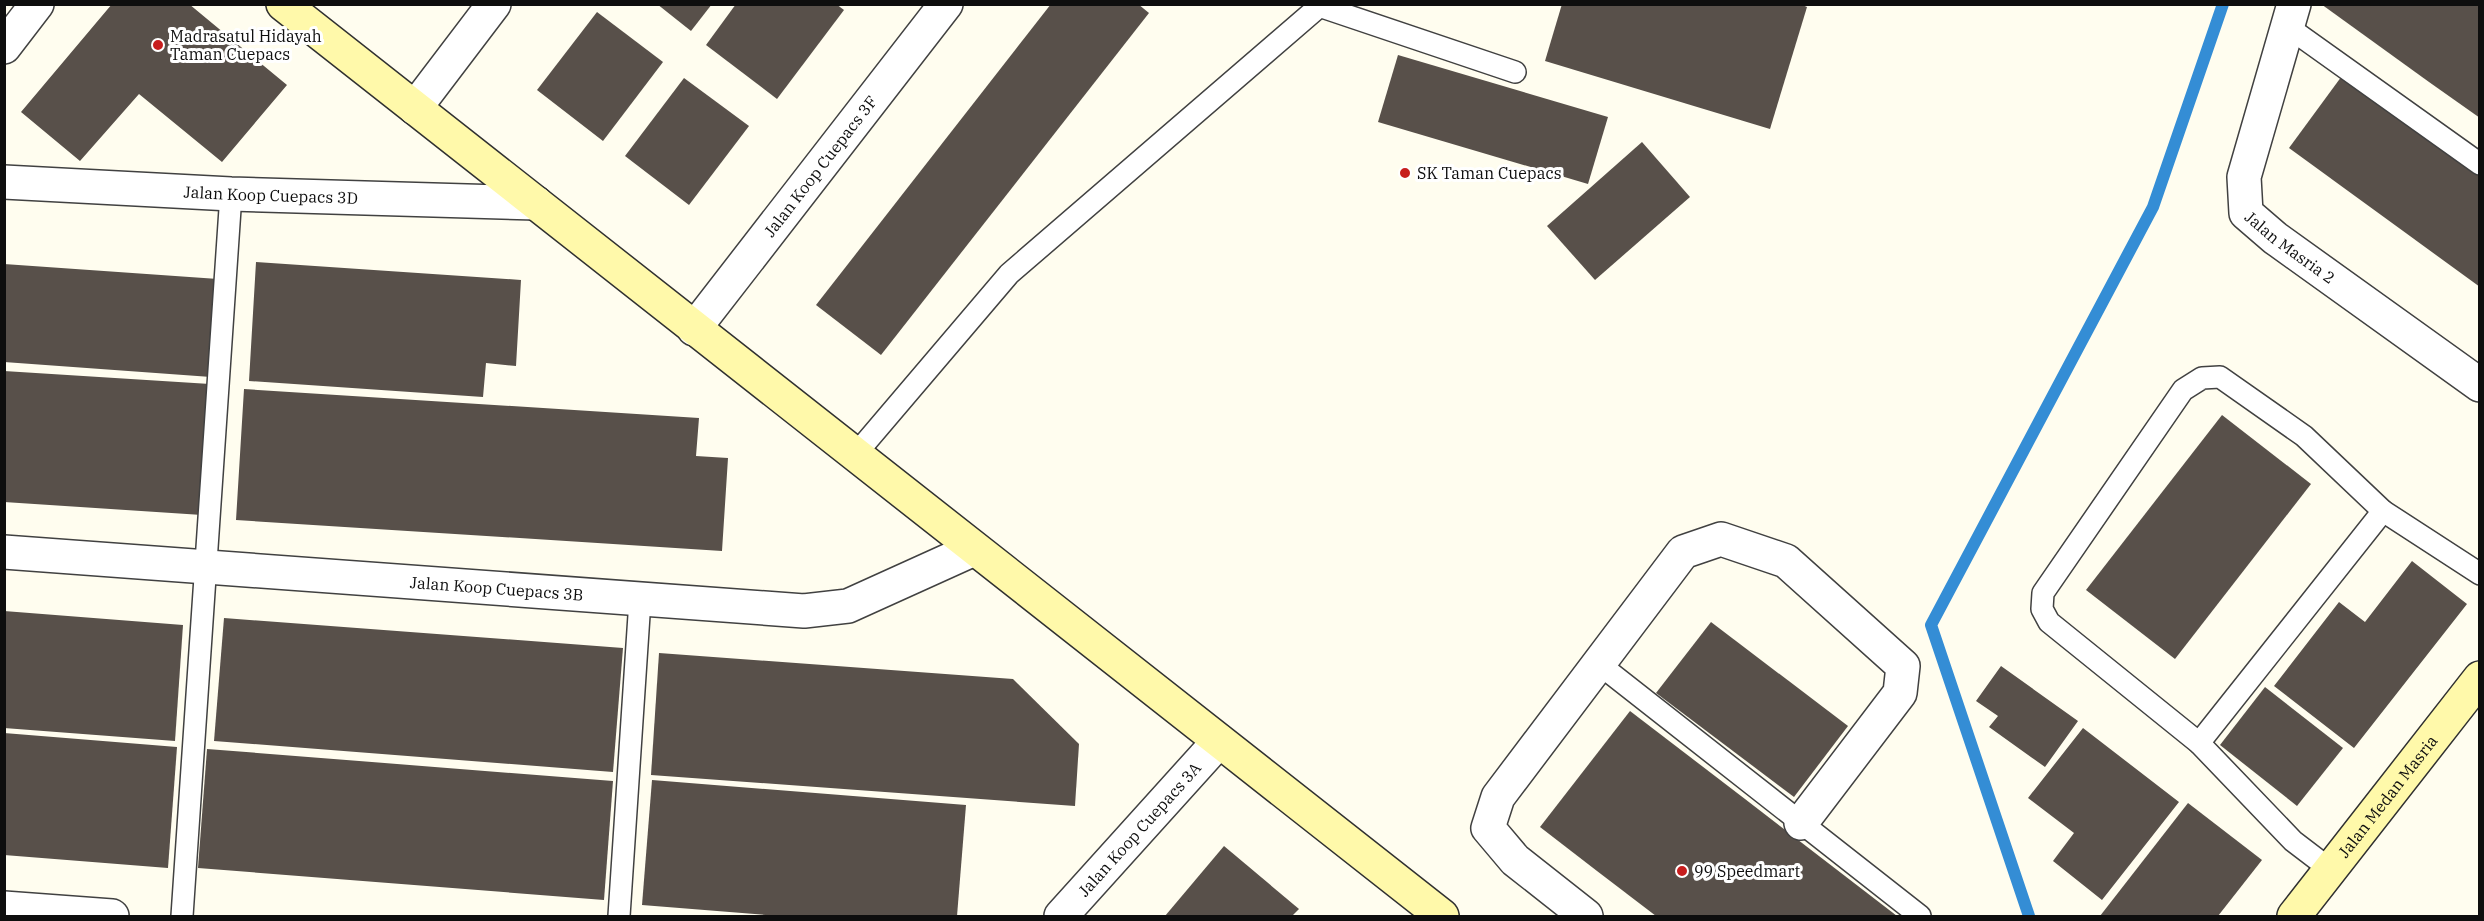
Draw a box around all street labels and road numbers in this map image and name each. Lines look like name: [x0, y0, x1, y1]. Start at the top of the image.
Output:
street label: Jalan Koop Cuepacs 3F: [759, 92, 881, 241]
street label: Jalan Koop Cuepacs 3D: [183, 182, 358, 208]
street label: Jalan Masria 2: [2241, 207, 2339, 288]
street label: Jalan Koop Cuepacs 3B: [409, 572, 584, 605]
street label: Jalan Medan Masria: [2334, 731, 2442, 862]
street label: Jalan Koop Cuepacs 3A: [1074, 758, 1205, 900]

